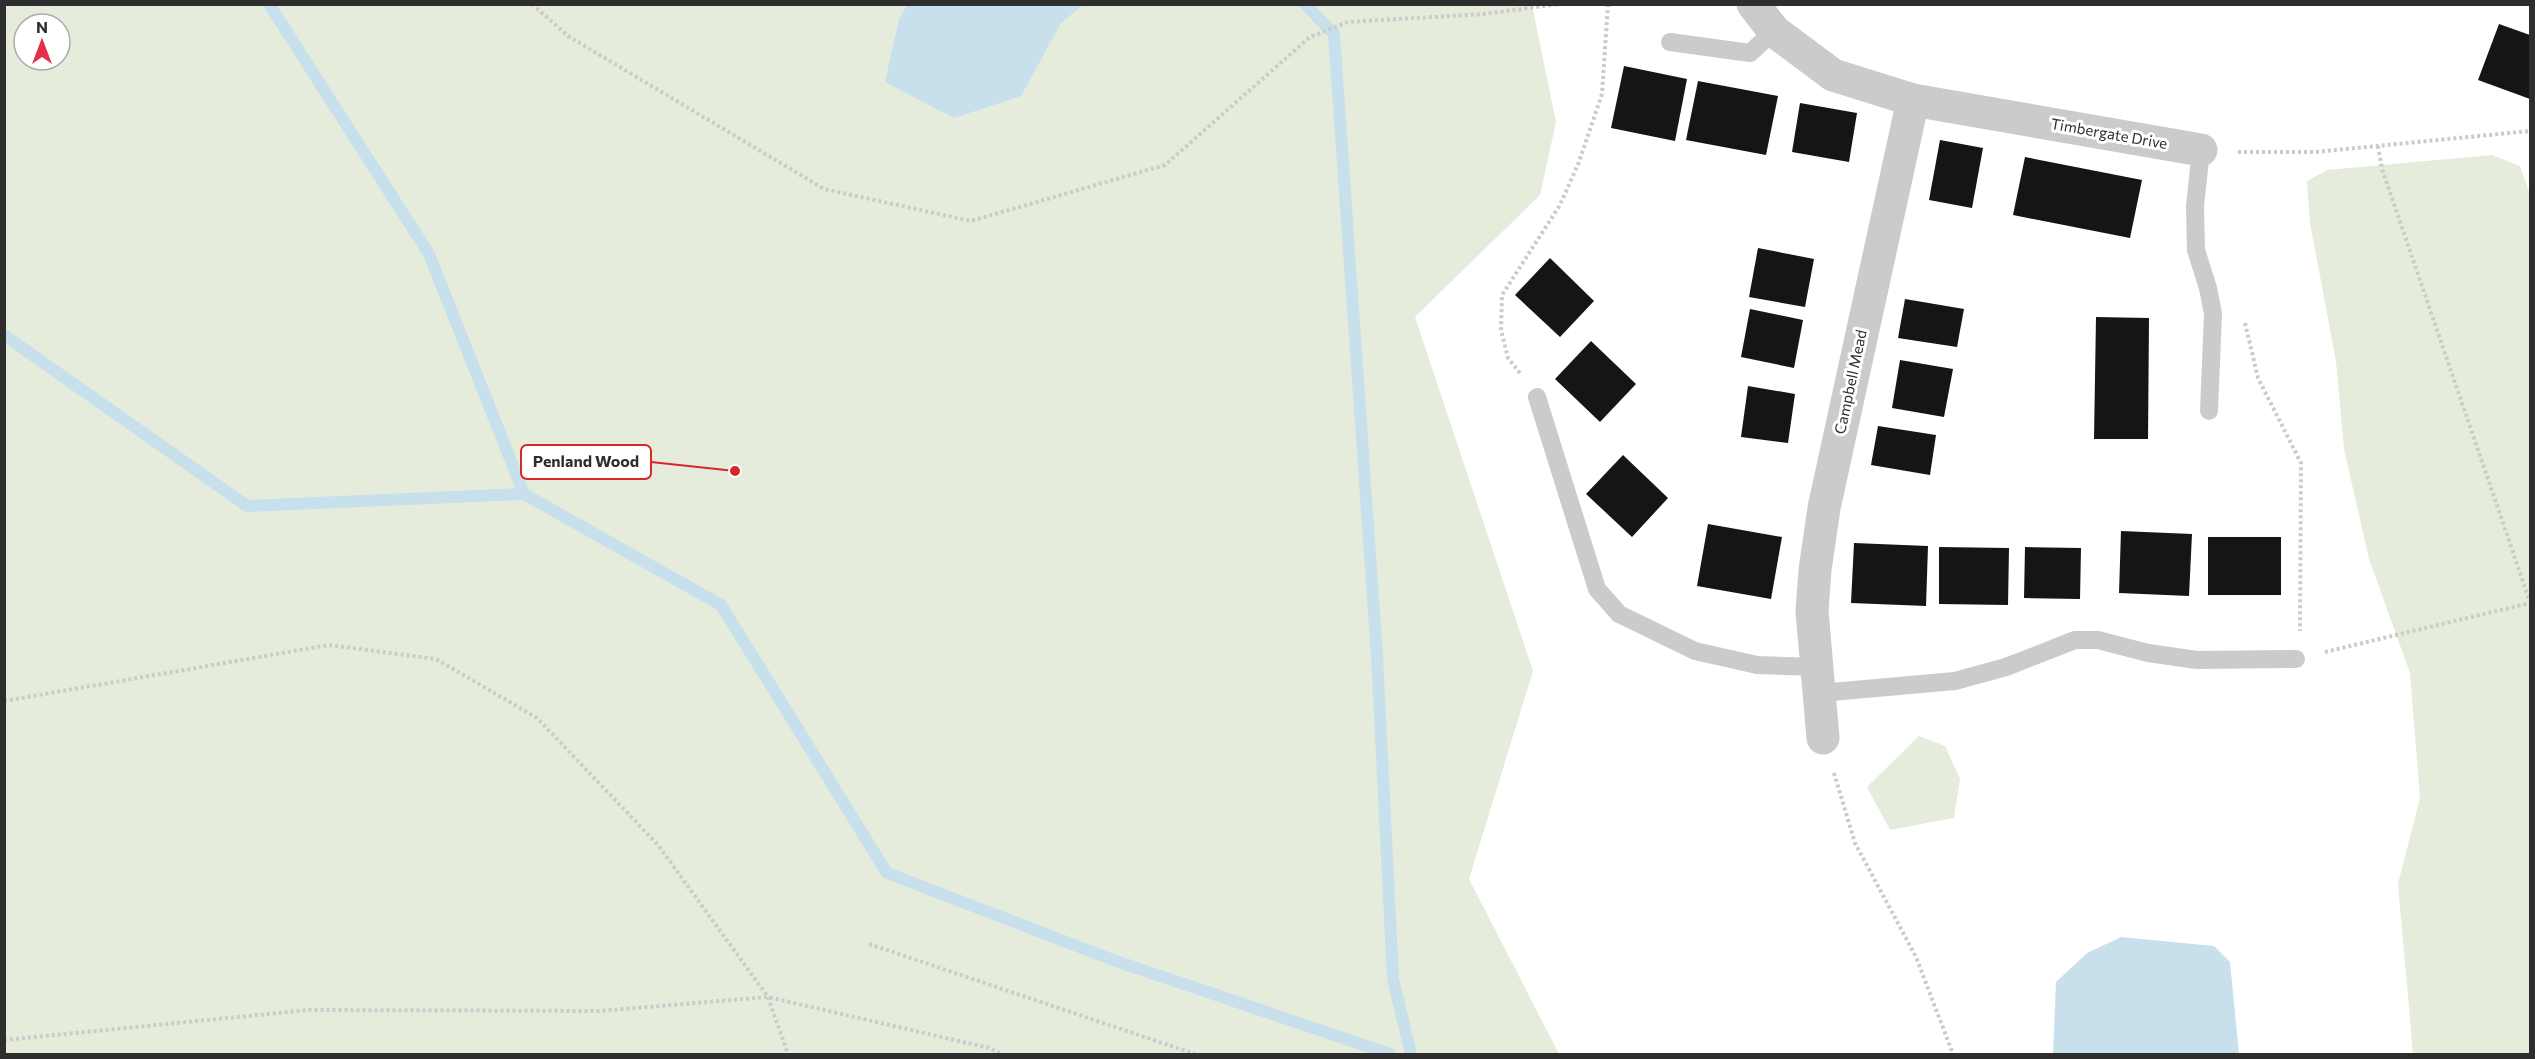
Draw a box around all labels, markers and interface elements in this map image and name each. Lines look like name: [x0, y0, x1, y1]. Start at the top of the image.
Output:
north arrow: [12, 12, 72, 72]
text: N: [36, 17, 48, 36]
street label: Timbergate Drive: [2049, 114, 2169, 152]
street label: Campbell Mead: [1830, 328, 1870, 436]
callout: Penland Wood: [521, 445, 651, 479]
text: Penland Wood: [533, 451, 639, 470]

